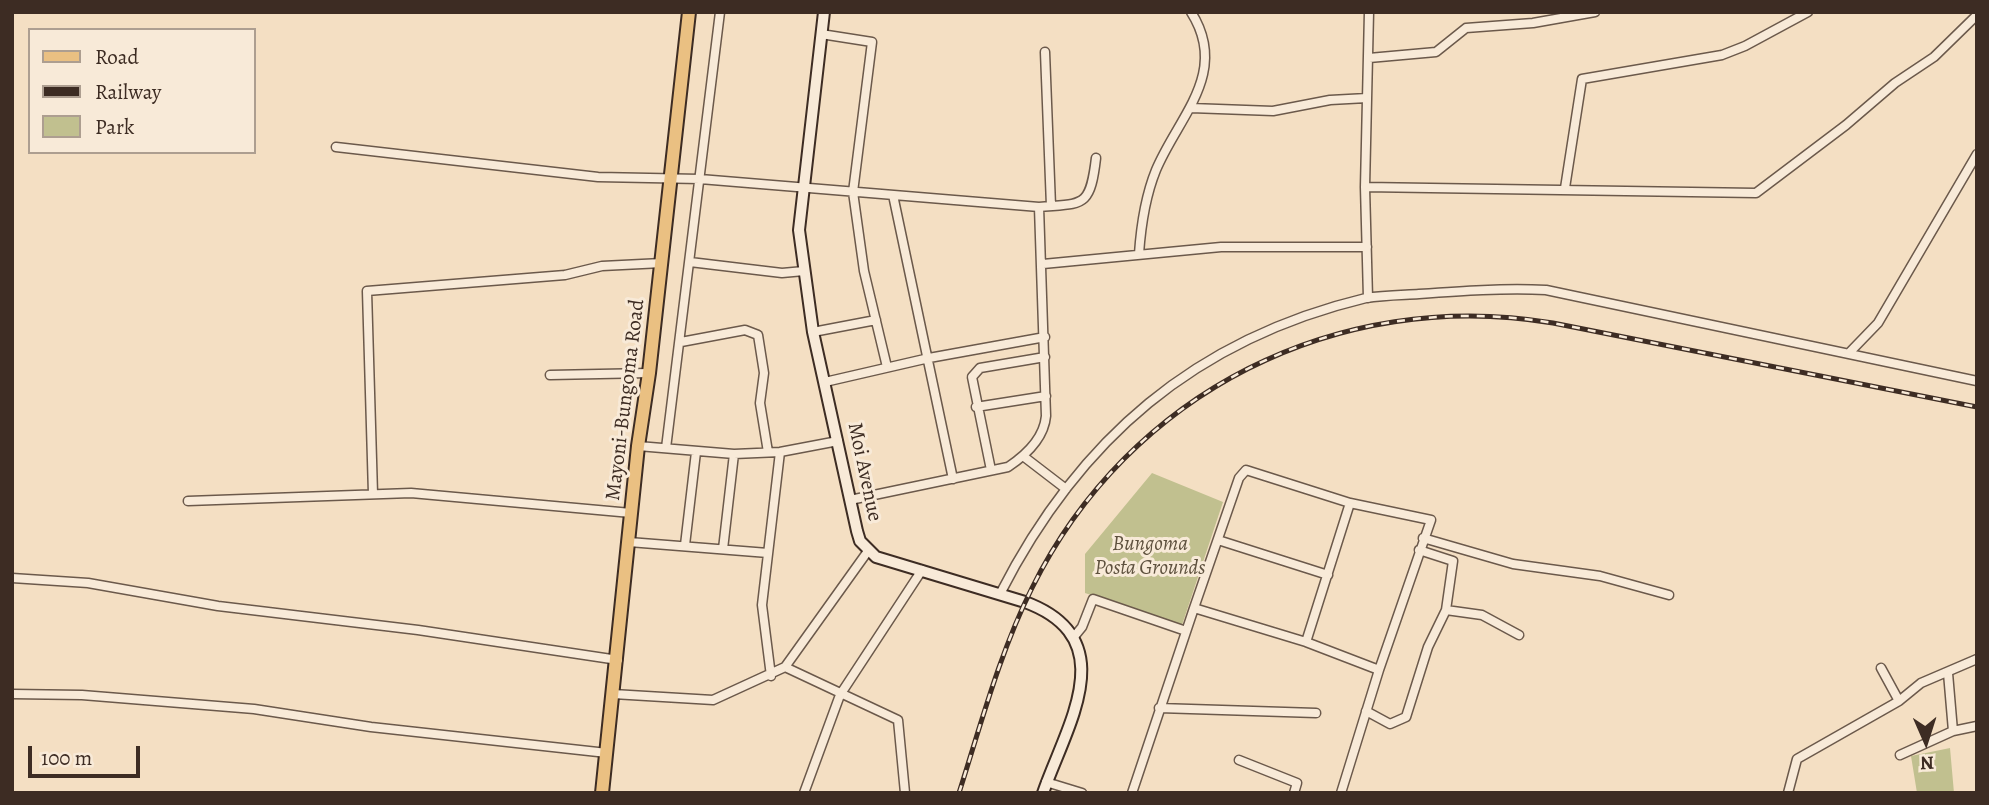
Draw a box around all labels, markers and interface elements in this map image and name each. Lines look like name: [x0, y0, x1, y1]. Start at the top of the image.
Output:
legend: [28, 28, 256, 154]
text: Road: [95, 43, 139, 71]
text: Railway: [95, 78, 161, 106]
text: Park: [95, 113, 134, 141]
street label: Mayoni-Bungoma Road: [601, 298, 651, 502]
street label: Moi Avenue: [841, 420, 887, 524]
park label: Bungoma Posta Grounds: [1095, 532, 1205, 582]
north arrow: [1891, 707, 1961, 777]
scale bar: [32, 732, 144, 776]
text: 100 m: [41, 744, 92, 772]
text: N: [1920, 750, 1935, 776]

